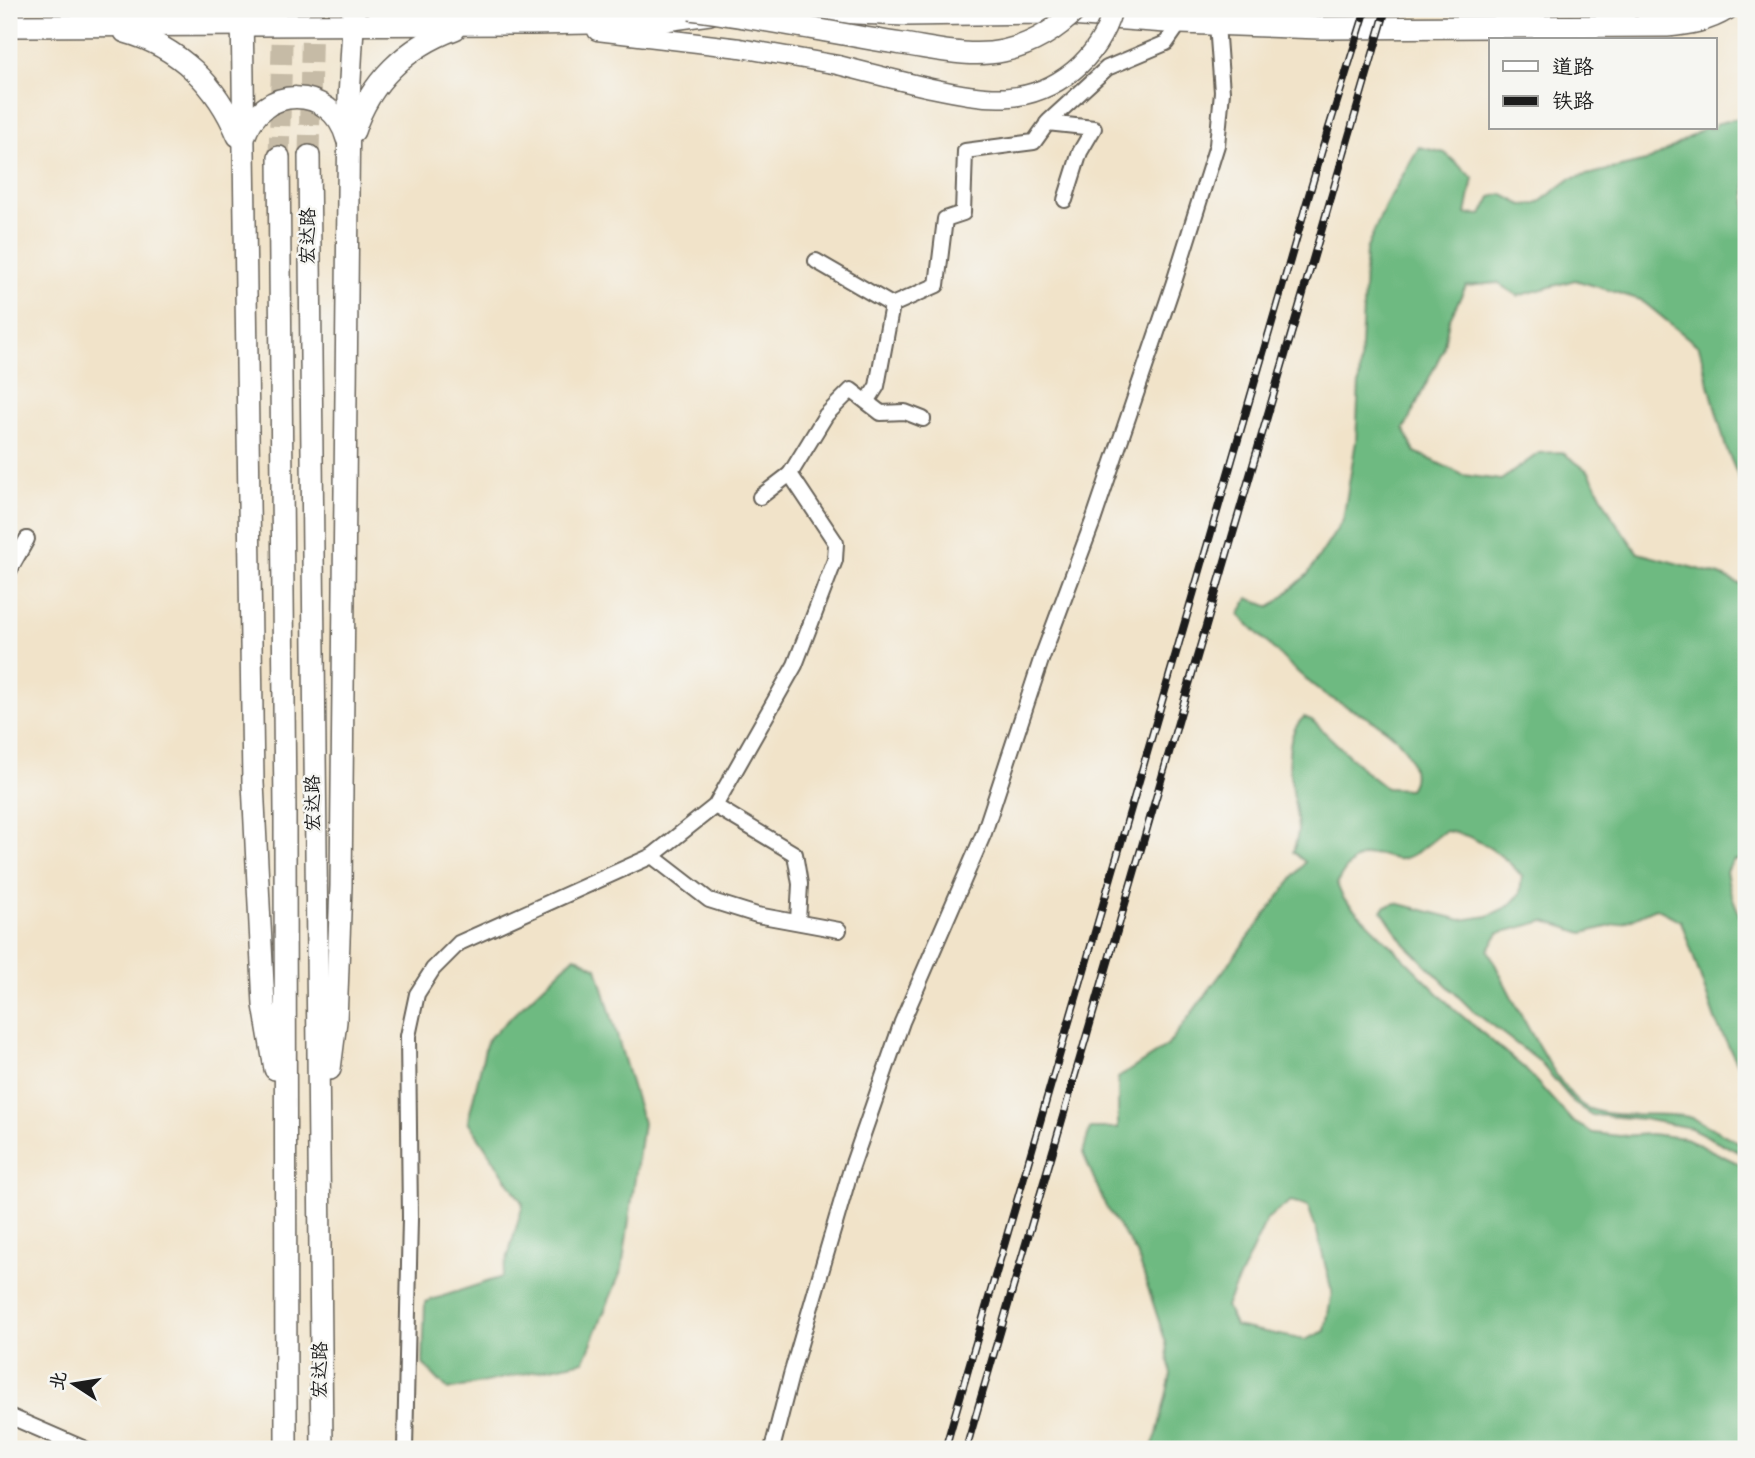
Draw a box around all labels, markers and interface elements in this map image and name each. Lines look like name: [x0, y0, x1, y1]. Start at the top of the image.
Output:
legend: [1489, 38, 1716, 130]
text: 道路: [1552, 52, 1594, 85]
text: 铁路: [1552, 86, 1594, 119]
street label: 宏达路: [294, 207, 324, 265]
street label: 宏达路: [299, 774, 329, 832]
street label: 宏达路: [306, 1341, 336, 1399]
north arrow: [38, 1350, 108, 1420]
text: 北: [43, 1368, 76, 1393]

